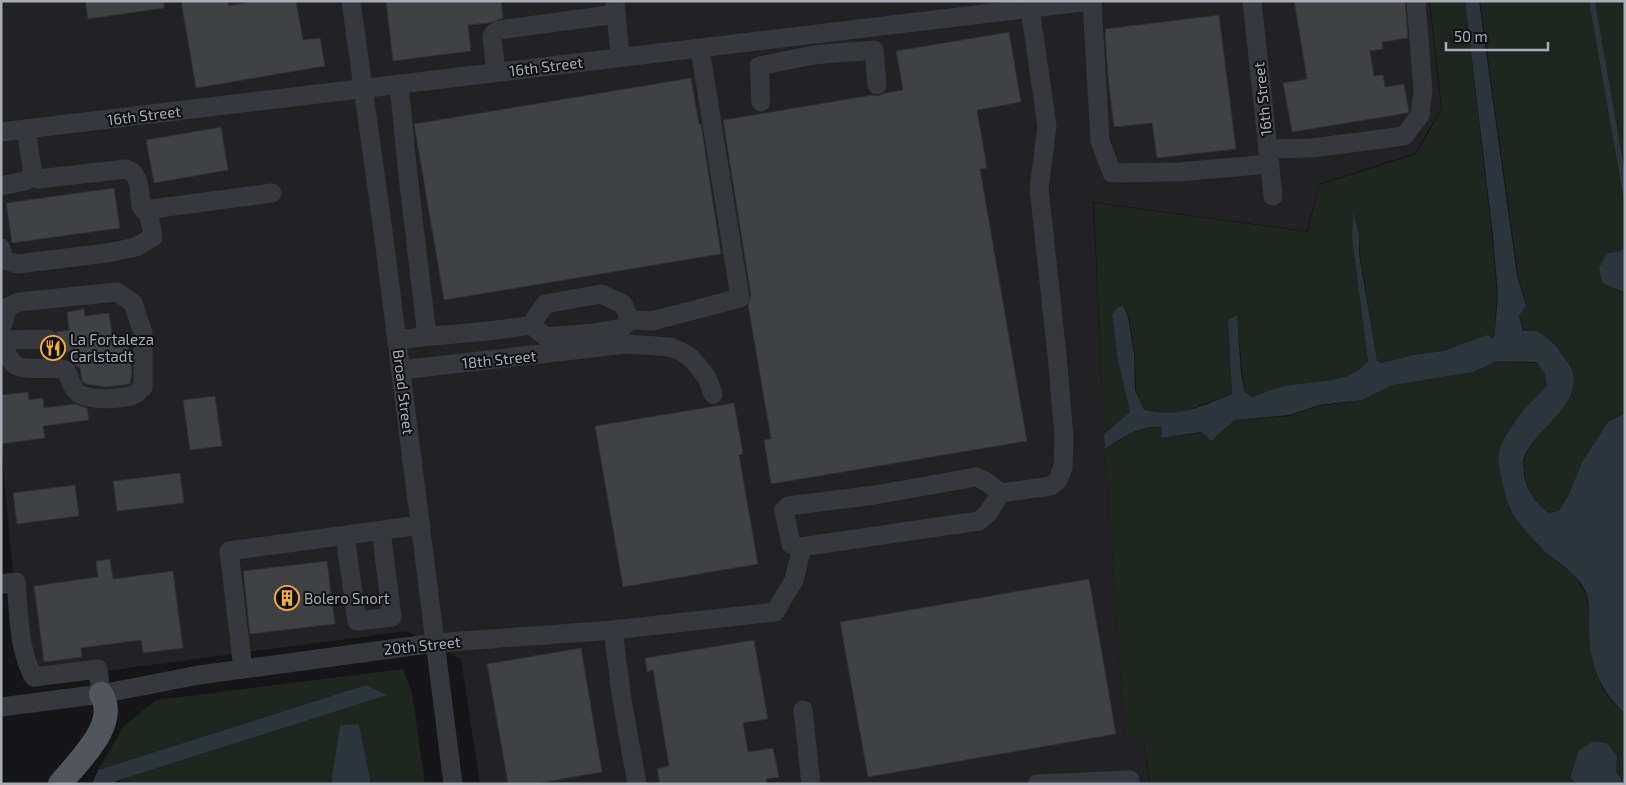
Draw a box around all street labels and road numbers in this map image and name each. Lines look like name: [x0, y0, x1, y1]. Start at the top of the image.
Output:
street label: 16th Street: [508, 53, 584, 79]
street label: 16th Street: [1249, 61, 1275, 137]
street label: 16th Street: [106, 102, 182, 128]
street label: 18th Street: [461, 346, 537, 372]
street label: Broad Street: [390, 348, 418, 436]
street label: 20th Street: [383, 632, 461, 658]

